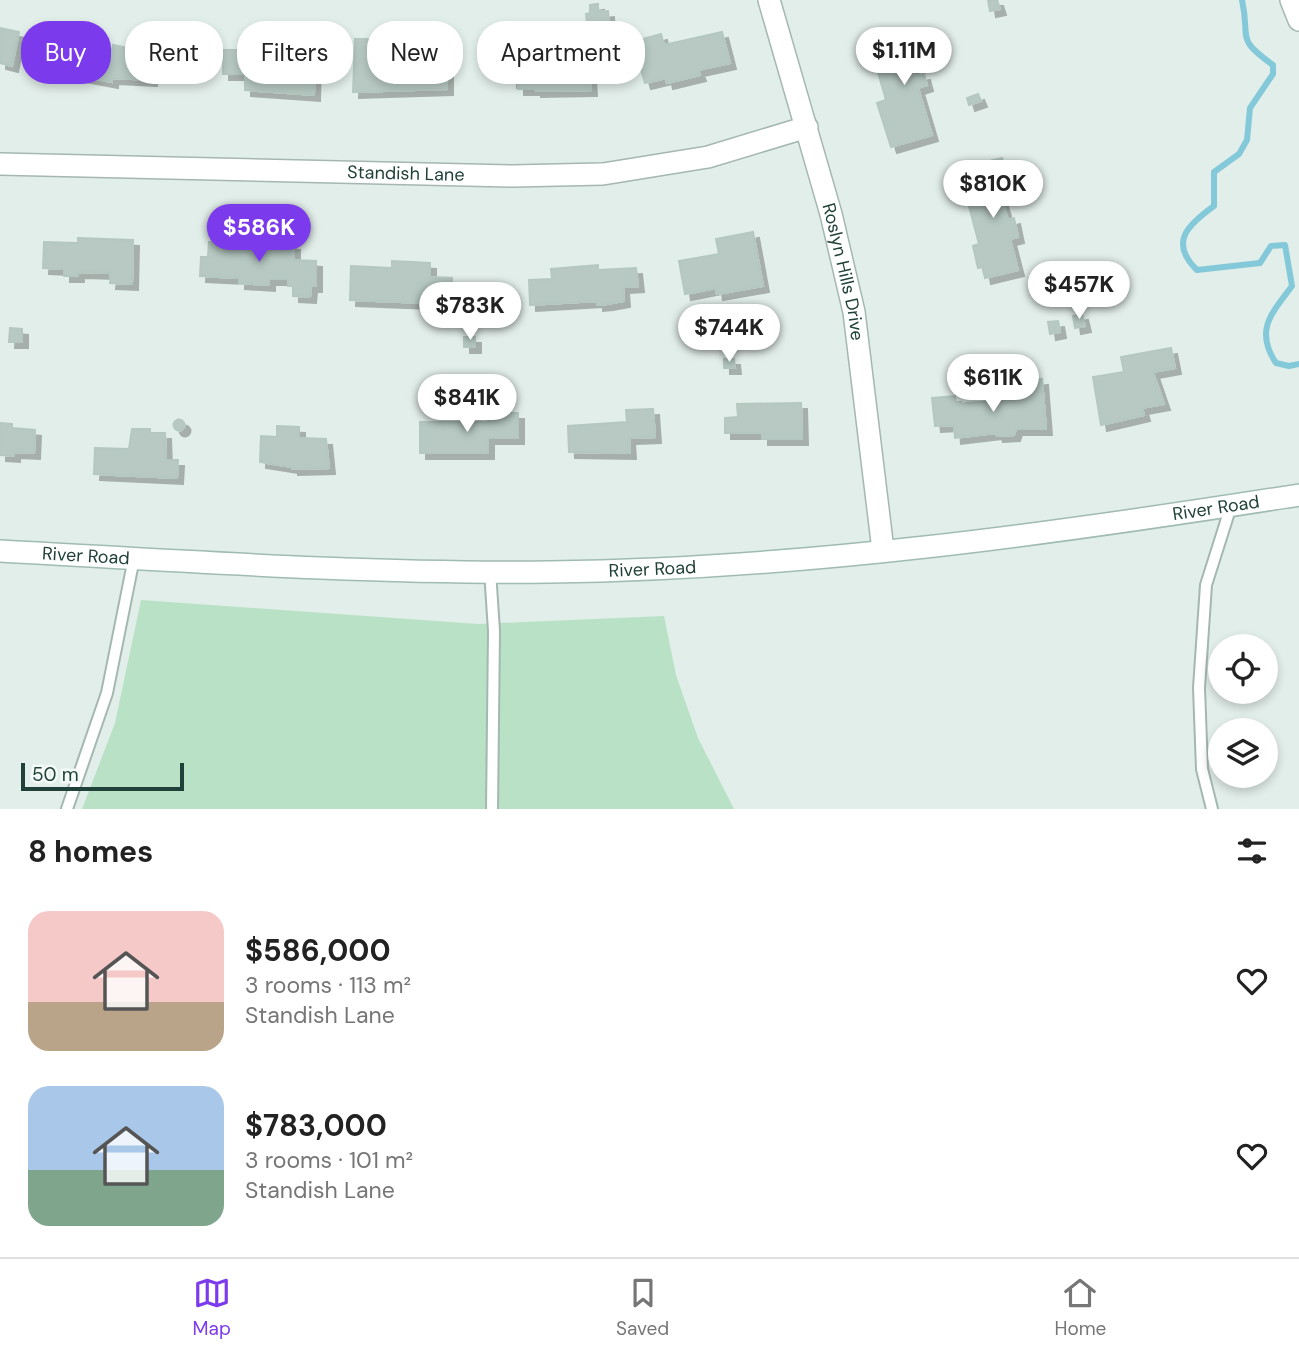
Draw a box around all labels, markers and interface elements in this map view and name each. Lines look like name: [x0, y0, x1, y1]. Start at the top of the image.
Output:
chip: Buy: [21, 21, 111, 84]
chip: Rent: [125, 21, 223, 84]
chip: Filters: [237, 21, 353, 84]
chip: New: [367, 21, 463, 84]
chip: Apartment: [477, 21, 645, 84]
pin: $1.11M: [847, 28, 961, 87]
text: $1.11M: [872, 35, 936, 65]
street label: Standish Lane: [347, 160, 465, 187]
pin: $810K: [944, 160, 1042, 220]
text: $810K: [959, 168, 1027, 198]
street label: Roslyn Hills Drive: [816, 200, 869, 342]
pin: $586K: [210, 204, 308, 264]
text: $586K: [223, 212, 295, 242]
pin: $457K: [1030, 262, 1128, 321]
text: $457K: [1044, 269, 1114, 299]
pin: $783K: [421, 282, 519, 342]
text: $783K: [435, 290, 505, 320]
pin: $744K: [680, 304, 778, 364]
text: $744K: [694, 312, 764, 342]
pin: $611K: [944, 354, 1042, 414]
text: $611K: [963, 362, 1023, 392]
pin: $841K: [418, 374, 516, 434]
text: $841K: [434, 382, 500, 412]
street label: River Road: [1171, 489, 1261, 526]
street label: River Road: [41, 541, 130, 570]
street label: River Road: [608, 555, 697, 583]
map controls: [1208, 634, 1278, 788]
button: locate: [1208, 634, 1278, 704]
button: layers: [1208, 718, 1278, 788]
scale bar: [21, 760, 184, 792]
text: 50 m: [32, 762, 79, 787]
text: 8 homes: [28, 832, 153, 871]
icon: filters: [1233, 832, 1271, 870]
text: $586,000: [245, 931, 391, 970]
icon: home: [84, 939, 168, 1023]
icon: heart: [1233, 962, 1271, 1000]
text: 3 rooms · 113 m²: [245, 970, 411, 1000]
text: Standish Lane: [245, 1000, 395, 1030]
text: $783,000: [245, 1106, 387, 1145]
icon: home: [84, 1114, 168, 1198]
icon: heart: [1233, 1137, 1271, 1175]
text: 3 rooms · 101 m²: [245, 1145, 413, 1175]
text: Standish Lane: [245, 1175, 395, 1205]
tab: Map: [193, 1274, 231, 1341]
tab: Saved: [616, 1274, 669, 1341]
tab: Home: [1054, 1274, 1106, 1341]

